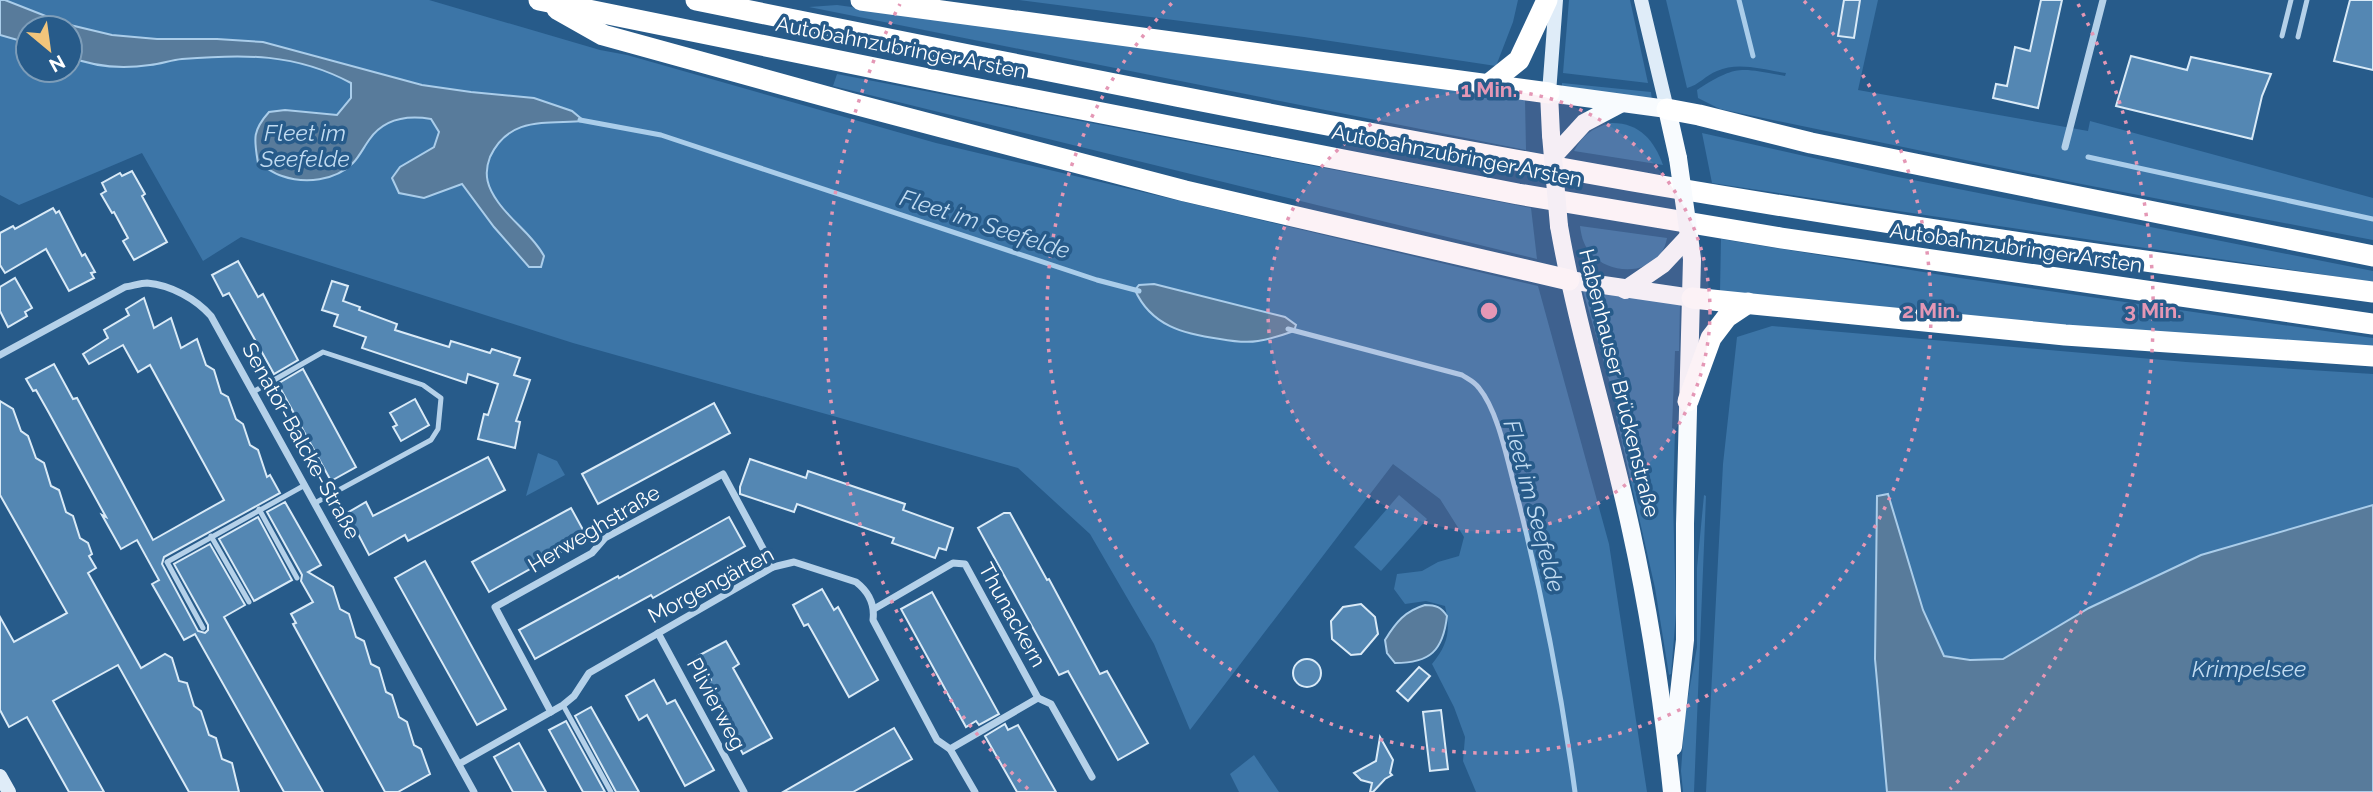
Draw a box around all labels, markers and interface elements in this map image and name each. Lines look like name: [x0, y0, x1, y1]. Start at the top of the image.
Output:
street label: Autobahnzubringer Arsten: [774, 11, 1028, 84]
north arrow: [14, 14, 84, 84]
text: N: [46, 51, 69, 77]
text: 1 Min.: [1461, 77, 1517, 102]
water label: Fleet im Seefelde: [259, 119, 350, 172]
street label: Autobahnzubringer Arsten: [1330, 119, 1584, 192]
water label: Fleet im Seefelde: [897, 183, 1074, 264]
street label: Autobahnzubringer Arsten: [1888, 217, 2144, 278]
street label: Habenhauser Brückenstraße: [1574, 246, 1665, 520]
text: 2 Min.: [1902, 298, 1960, 323]
text: 3 Min.: [2124, 298, 2182, 323]
centre of rings: [1477, 299, 1501, 323]
street label: Senator-Balcke-Straße: [237, 338, 366, 543]
water label: Fleet im Seefelde: [1499, 417, 1570, 595]
street label: Herweghstraße: [523, 479, 664, 578]
street label: Morgengärten: [644, 541, 778, 628]
street label: Thunackern: [974, 558, 1051, 671]
street label: Plivierweg: [682, 653, 751, 754]
water label: Krimpelsee: [2192, 655, 2306, 682]

